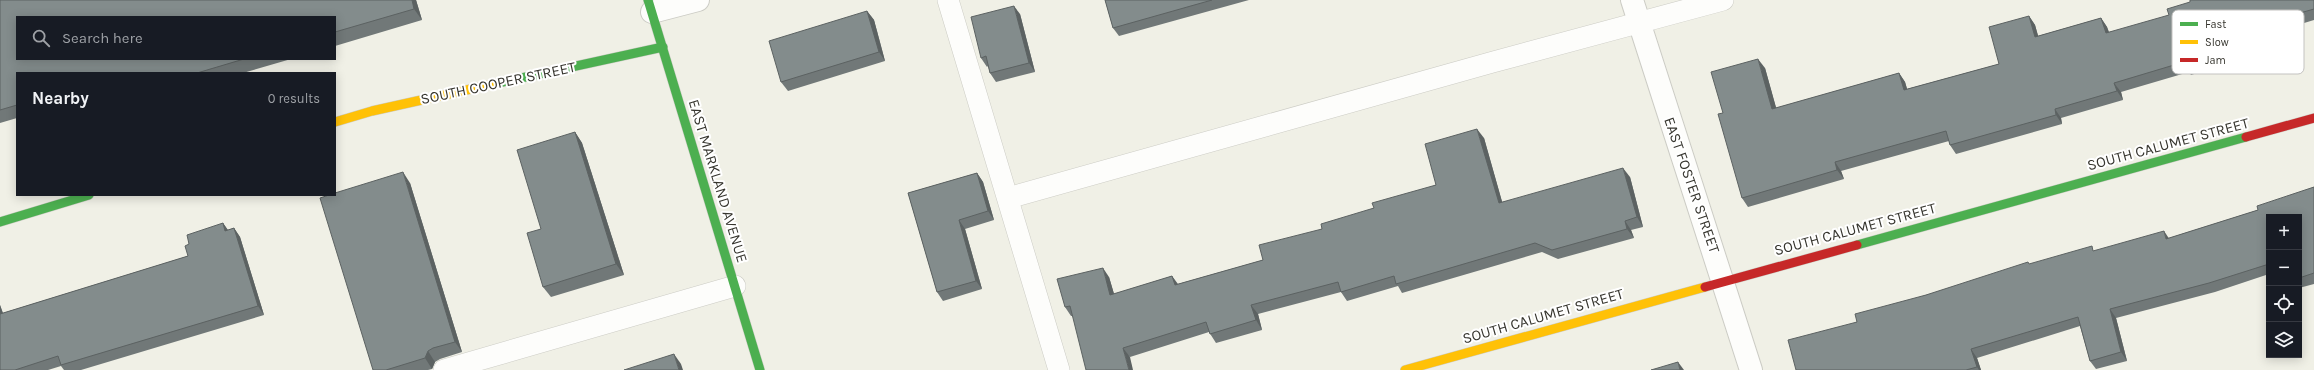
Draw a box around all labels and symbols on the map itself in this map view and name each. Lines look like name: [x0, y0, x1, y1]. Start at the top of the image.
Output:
legend: [2172, 10, 2304, 74]
text: Fast: [2205, 18, 2226, 31]
text: Slow: [2205, 36, 2229, 49]
text: Jam: [2205, 54, 2226, 67]
street label: SOUTH COOPER STREET: [419, 58, 578, 108]
street label: EAST MARKLAND AVENUE: [685, 97, 751, 265]
street label: SOUTH CALUMET STREET: [2085, 114, 2251, 174]
street label: EAST FOSTER STREET: [1660, 115, 1724, 256]
street label: SOUTH CALUMET STREET: [1772, 199, 1938, 259]
street label: SOUTH CALUMET STREET: [1460, 284, 1626, 348]

